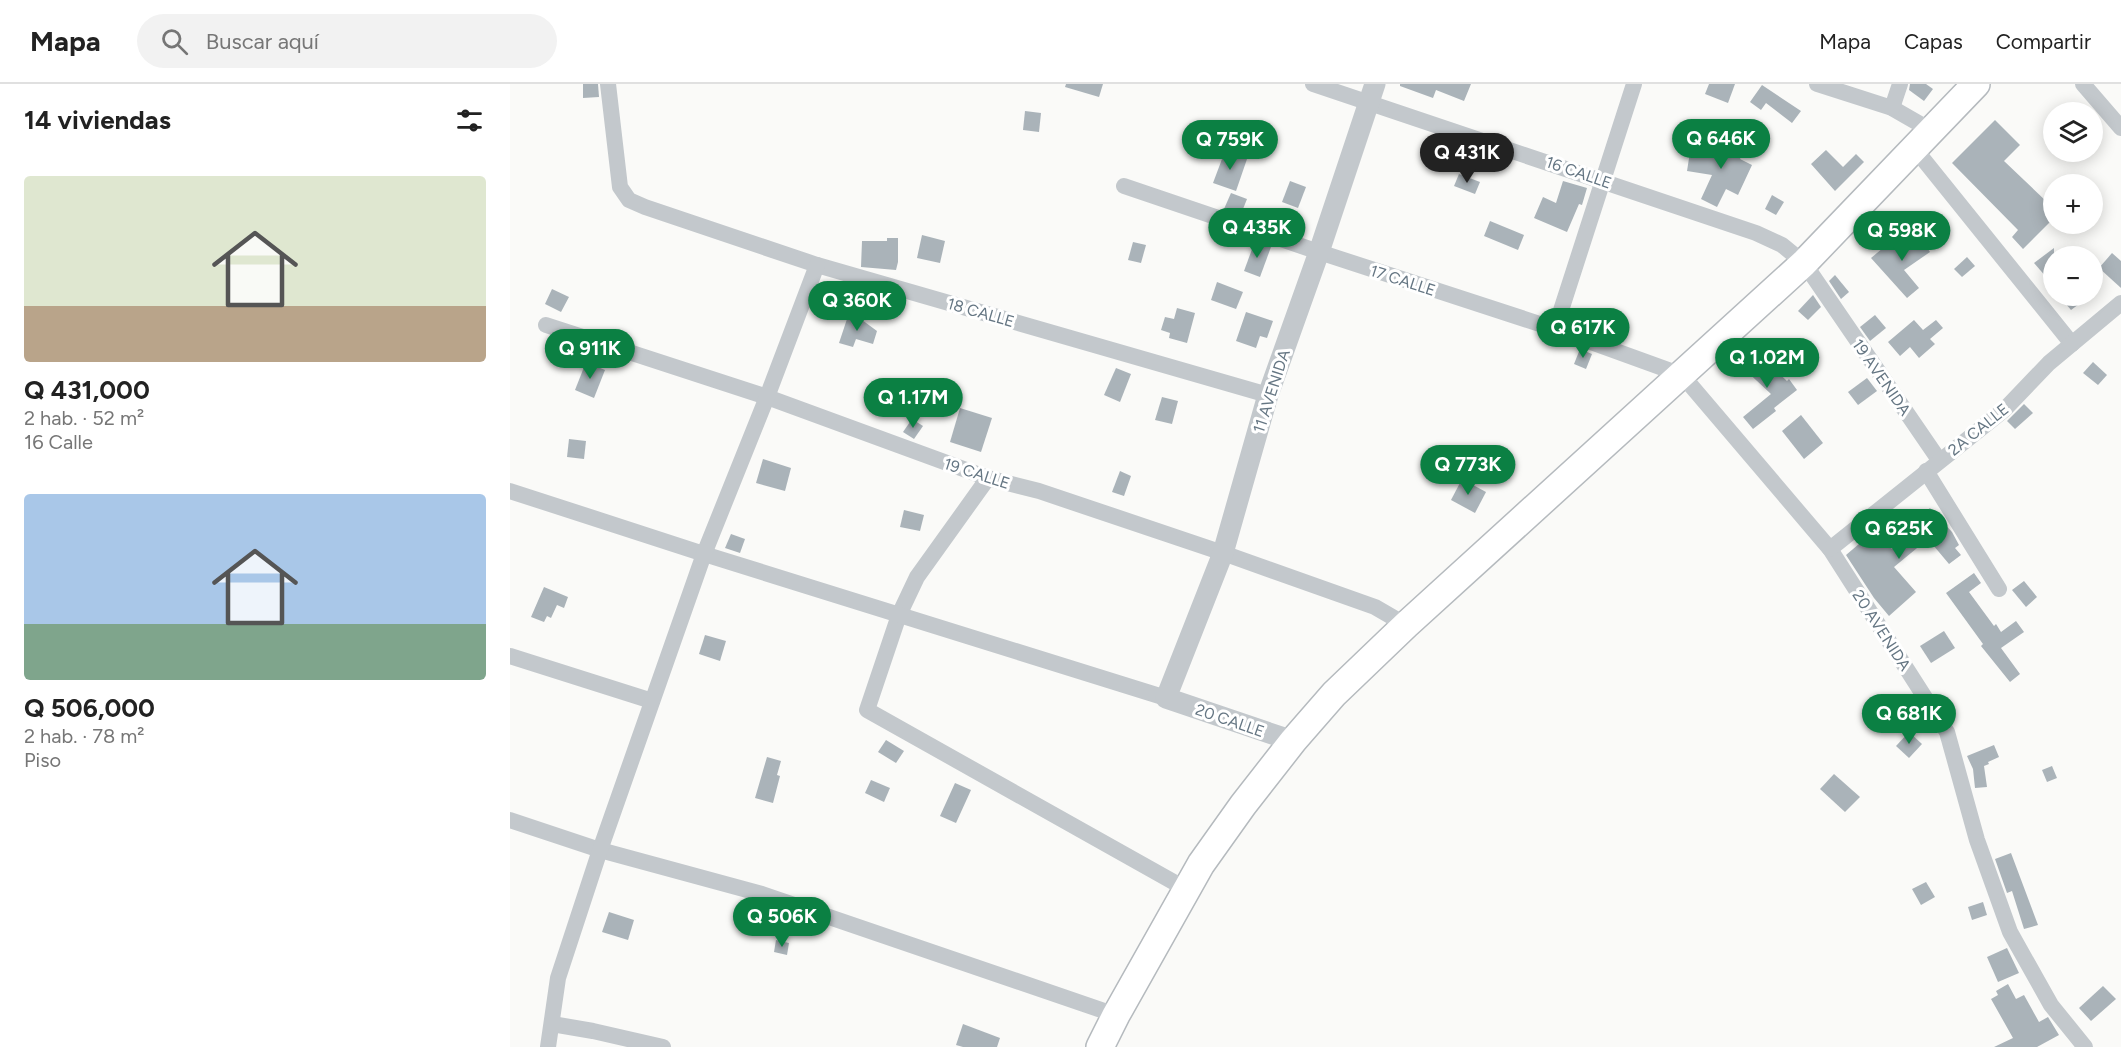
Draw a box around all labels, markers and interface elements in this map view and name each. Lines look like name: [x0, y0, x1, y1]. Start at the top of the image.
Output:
search box: [137, 14, 557, 68]
text: Mapa: [30, 24, 101, 58]
icon: search: [158, 25, 191, 58]
text: Buscar aquí: [206, 28, 319, 55]
text: Mapa: [1819, 29, 1871, 54]
text: Capas: [1904, 29, 1963, 54]
text: Compartir: [1996, 29, 2091, 54]
map controls: [2043, 102, 2103, 306]
button: layers: [2043, 102, 2103, 162]
text: 14 viviendas: [24, 104, 171, 136]
icon: filters: [453, 104, 486, 137]
pin: Q 646K: [1672, 119, 1770, 170]
pin: Q 759K: [1181, 120, 1279, 171]
text: Q 646K: [1686, 126, 1756, 150]
text: Q 759K: [1196, 127, 1264, 151]
pin: Q 431K: [1418, 133, 1516, 184]
text: Q 431K: [1434, 140, 1500, 164]
street label: 16 CALLE: [1544, 152, 1614, 193]
button: +: [2043, 174, 2103, 234]
pin: Q 435K: [1208, 208, 1306, 259]
pin: Q 598K: [1853, 211, 1951, 262]
icon: home: [201, 215, 309, 323]
text: Q 435K: [1222, 215, 1292, 239]
text: Q 598K: [1867, 218, 1937, 242]
button: −: [2043, 246, 2103, 306]
street label: 17 CALLE: [1368, 261, 1438, 300]
pin: Q 360K: [808, 281, 906, 332]
text: Q 360K: [822, 288, 892, 312]
street label: 18 CALLE: [945, 294, 1017, 331]
pin: Q 617K: [1534, 308, 1632, 359]
text: Q 617K: [1550, 315, 1616, 339]
pin: Q 911K: [541, 329, 639, 380]
street label: 19 AVENIDA: [1848, 335, 1915, 419]
text: Q 911K: [559, 336, 621, 360]
pin: Q 1.02M: [1712, 338, 1822, 389]
text: Q 1.02M: [1729, 345, 1805, 369]
street label: 11 AVENIDA: [1249, 347, 1294, 435]
text: Q 431,000: [24, 374, 150, 406]
pin: Q 1.17M: [858, 378, 968, 429]
text: Q 1.17M: [878, 385, 948, 409]
street label: 2A CALLE: [1944, 399, 2012, 459]
text: 2 hab. · 52 m²: [24, 406, 144, 430]
text: 16 Calle: [24, 430, 93, 454]
pin: Q 773K: [1419, 445, 1517, 496]
text: Q 773K: [1434, 452, 1502, 476]
street label: 19 CALLE: [942, 454, 1012, 493]
pin: Q 625K: [1850, 509, 1948, 560]
text: Q 625K: [1865, 516, 1933, 540]
icon: home: [201, 533, 309, 641]
street label: 20 AVENIDA: [1848, 586, 1915, 674]
text: Q 506,000: [24, 692, 155, 724]
pin: Q 681K: [1860, 694, 1958, 745]
street label: 20 CALLE: [1193, 700, 1267, 741]
text: Q 681K: [1876, 701, 1942, 725]
text: 2 hab. · 78 m²: [24, 724, 145, 748]
text: Piso: [24, 748, 61, 772]
pin: Q 506K: [733, 897, 831, 948]
text: Q 506K: [747, 904, 817, 928]

